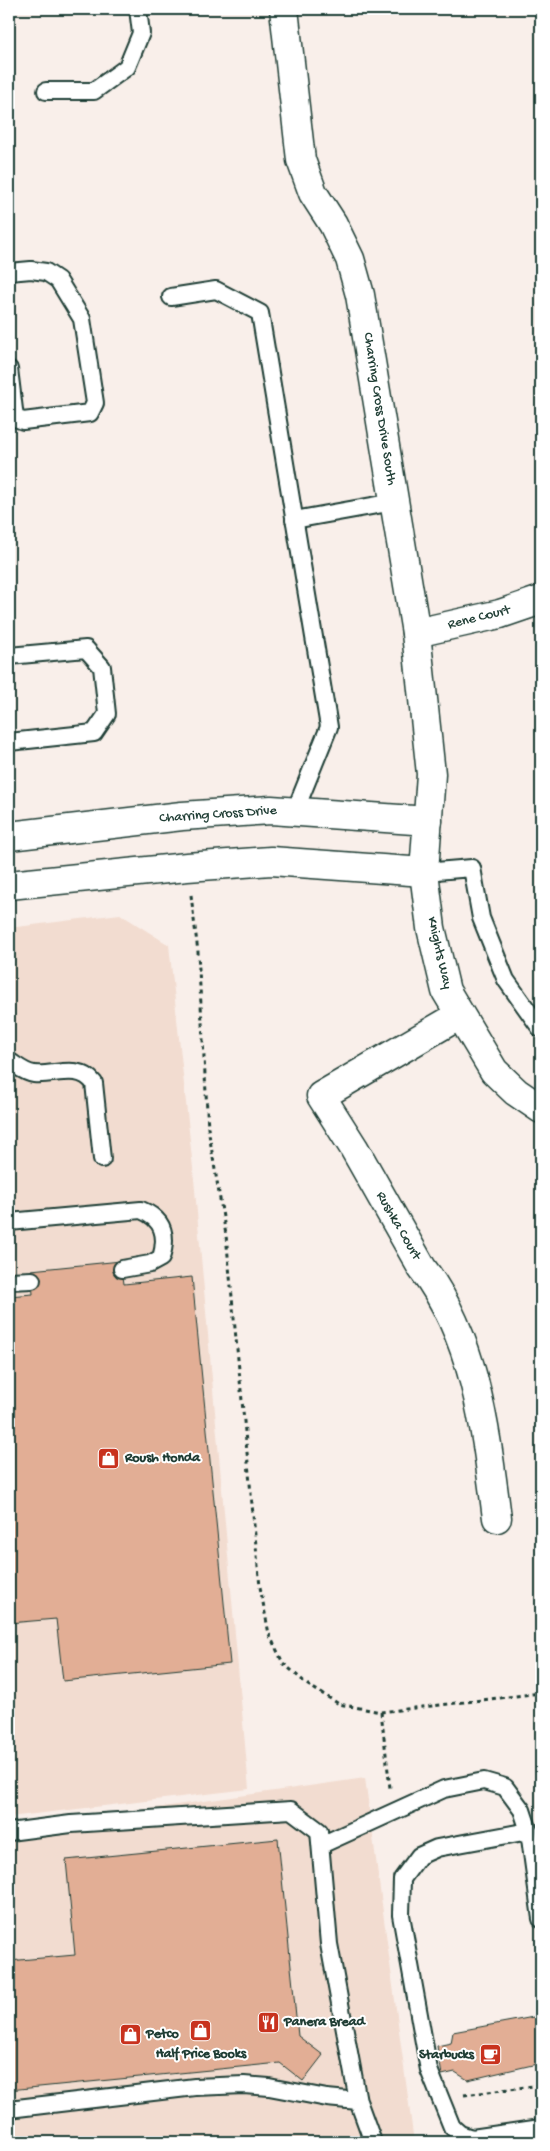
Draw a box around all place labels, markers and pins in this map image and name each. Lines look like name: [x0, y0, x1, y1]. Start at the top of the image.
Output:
shop icon: Roush Honda: [97, 1446, 121, 1470]
place label: Roush Honda: [124, 1450, 201, 1467]
restaurant icon: Panera Bread: [256, 2010, 280, 2034]
place label: Panera Bread: [283, 2014, 367, 2031]
shop icon: Half Price Books: [189, 2019, 213, 2043]
shop icon: Petco: [118, 2022, 142, 2046]
place label: Petco: [145, 2026, 179, 2043]
cafe icon: Starbucks: [478, 2043, 502, 2067]
place label: Half Price Books: [156, 2046, 247, 2063]
place label: Starbucks: [419, 2047, 475, 2064]

